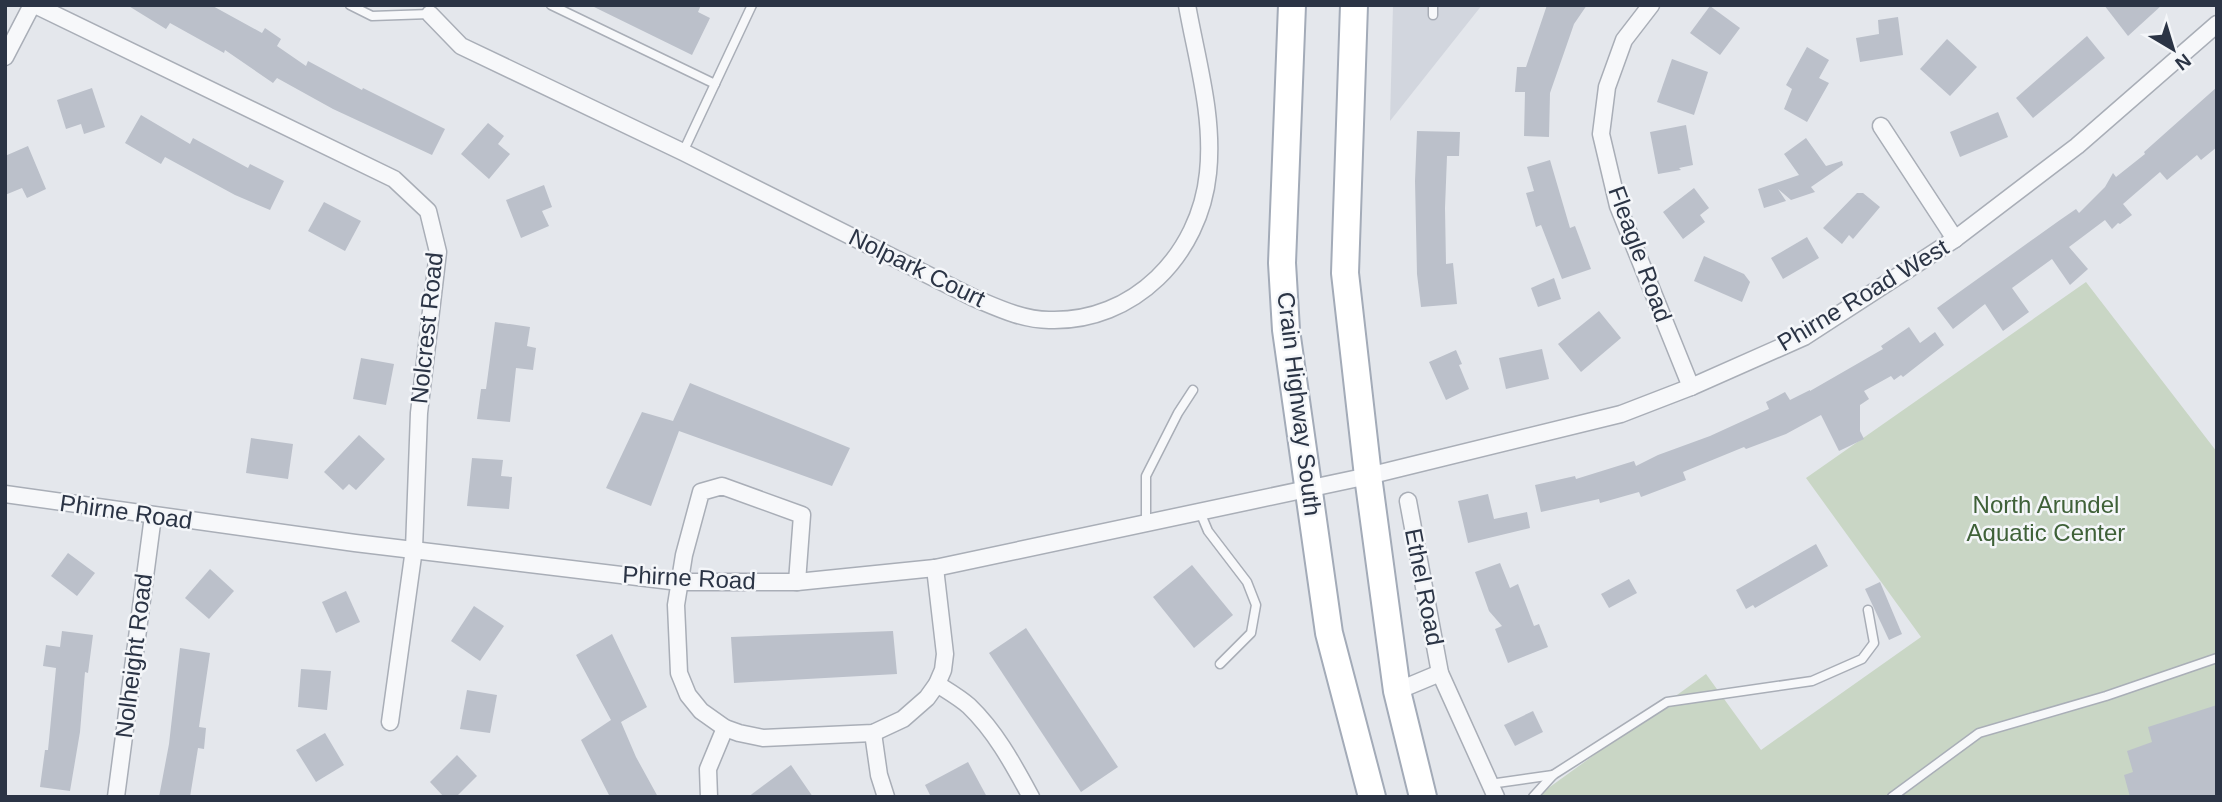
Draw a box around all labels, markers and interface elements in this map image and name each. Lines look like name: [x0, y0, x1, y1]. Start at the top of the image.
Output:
north arrow: [2138, 14, 2208, 84]
text: N: [2171, 50, 2195, 75]
street label: Fleagle Road: [1603, 182, 1678, 326]
street label: Nolpark Court: [845, 223, 990, 312]
street label: Phirne Road West: [1773, 233, 1953, 356]
street label: Nolcrest Road: [405, 251, 448, 405]
street label: Crain Highway South: [1272, 290, 1327, 517]
street label: Phirne Road: [58, 489, 194, 534]
park label: North Arundel Aquatic Center: [1967, 491, 2125, 546]
street label: Ethel Road: [1400, 526, 1449, 648]
street label: Phirne Road: [622, 561, 756, 594]
street label: Nolheight Road: [110, 572, 157, 740]

